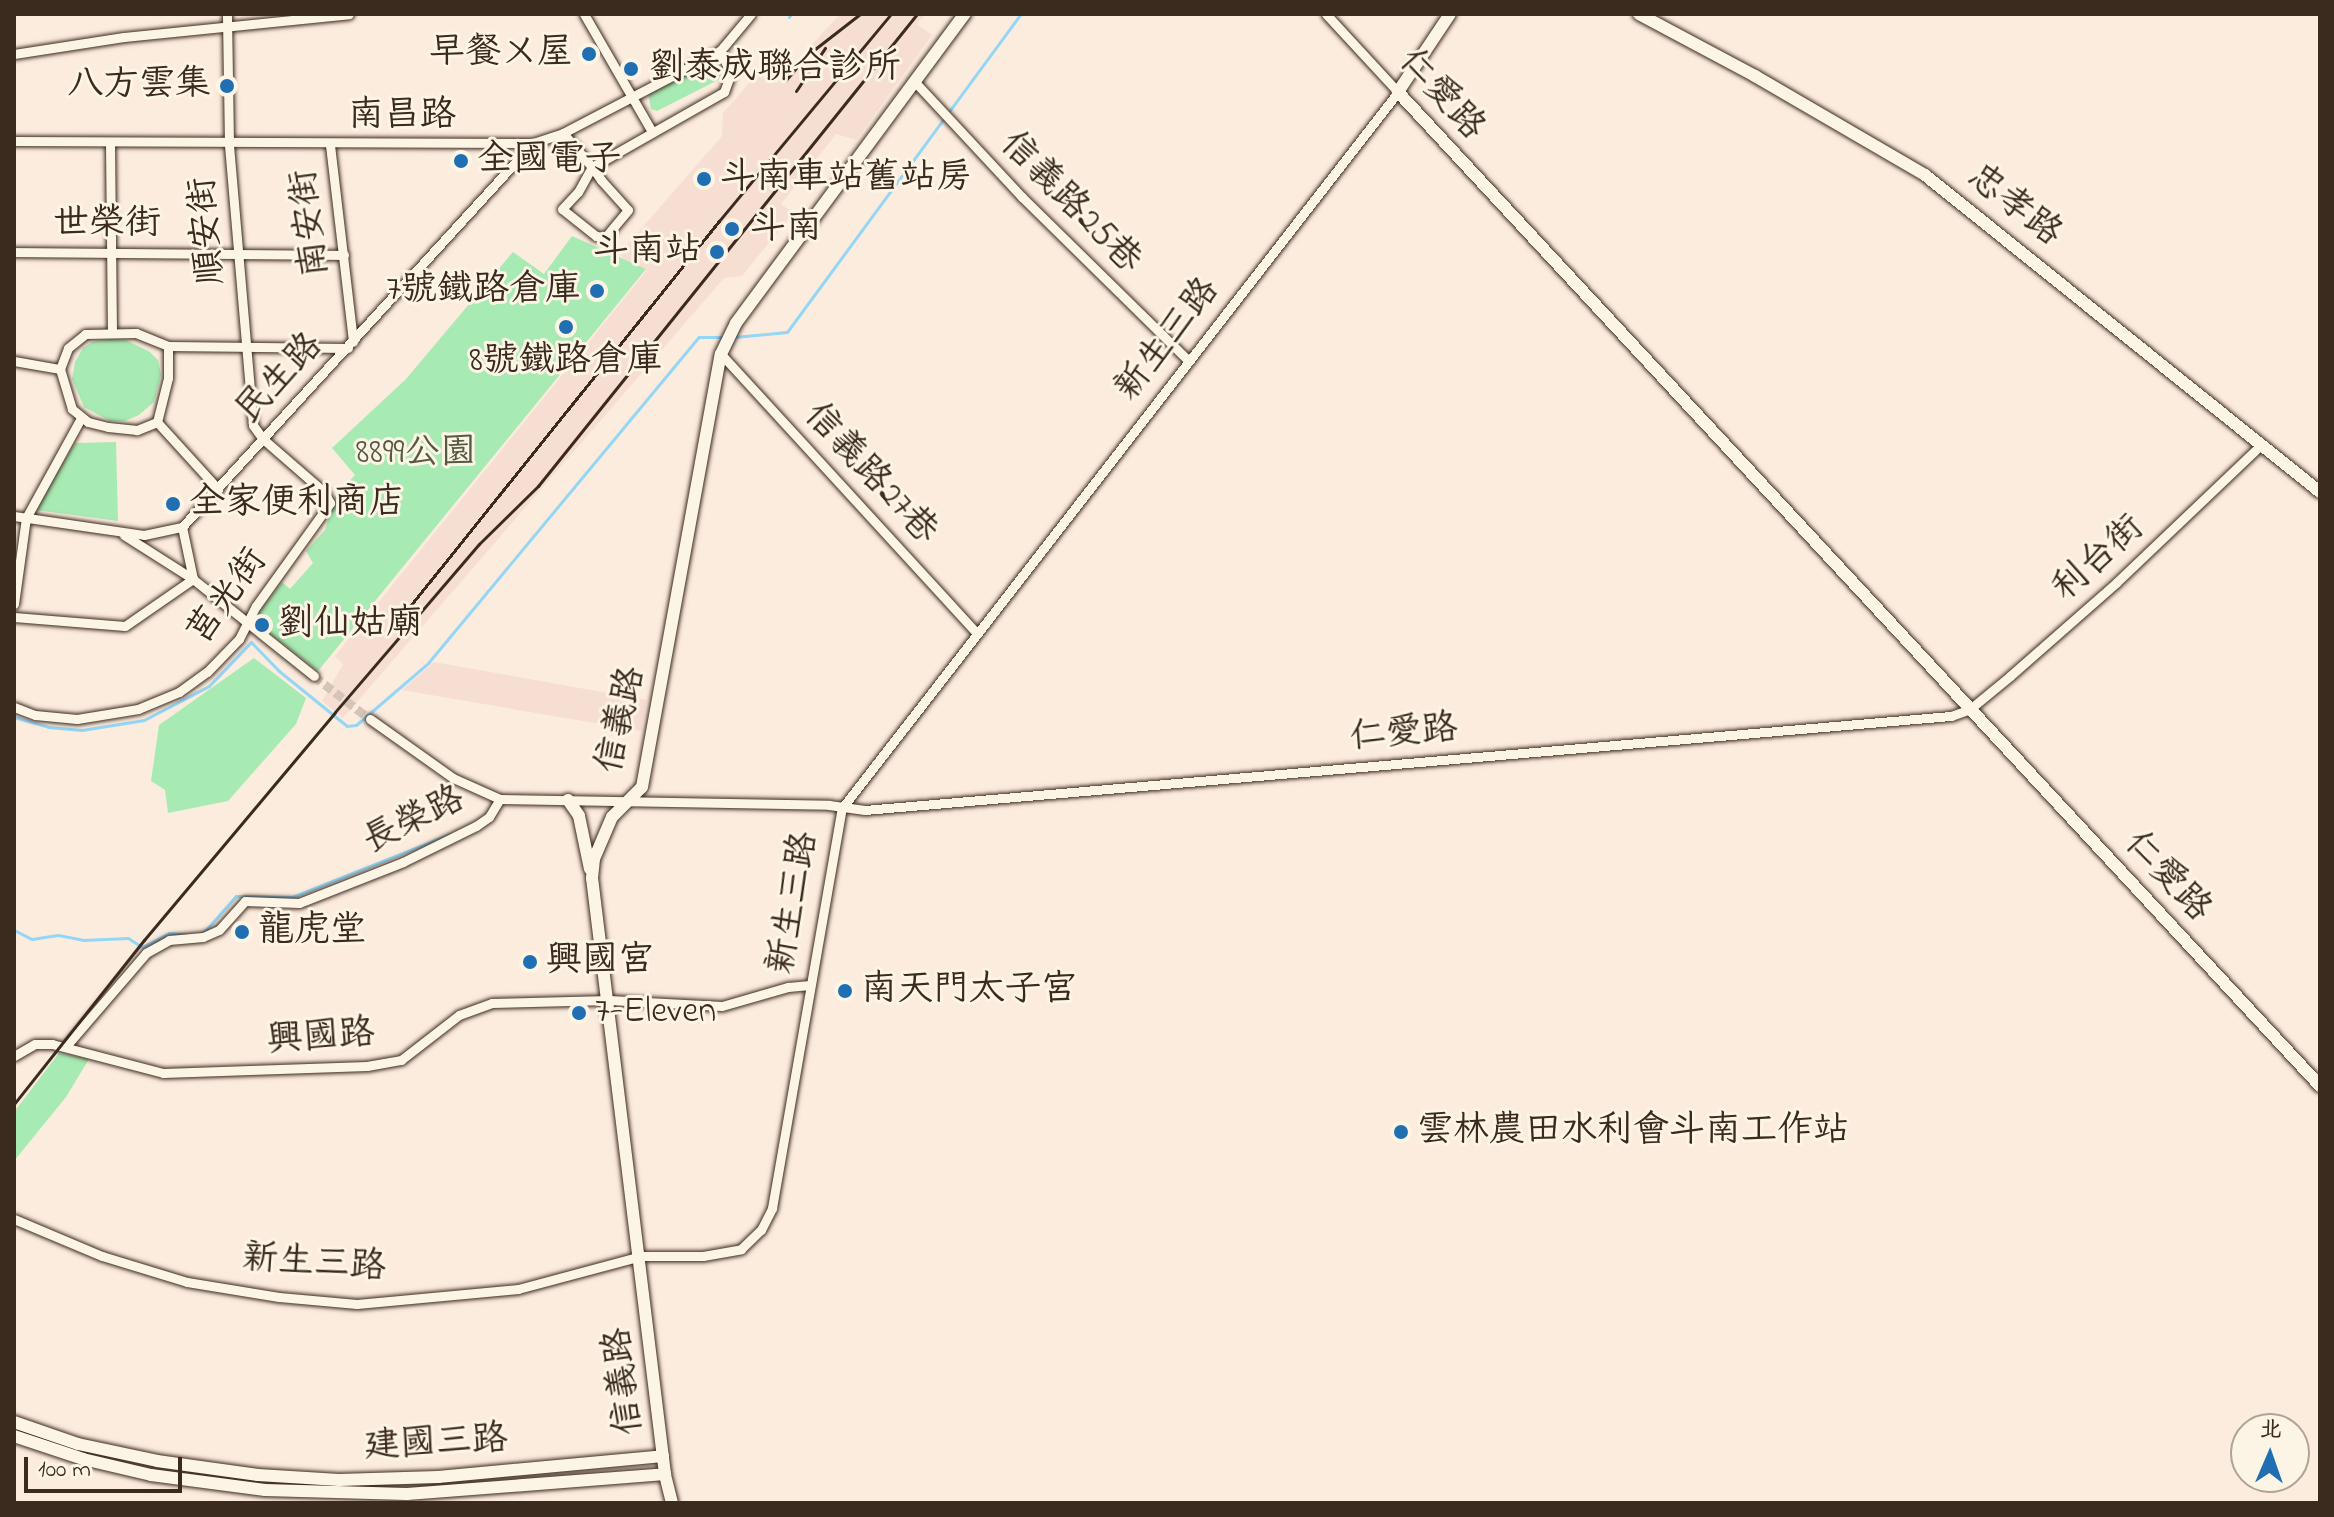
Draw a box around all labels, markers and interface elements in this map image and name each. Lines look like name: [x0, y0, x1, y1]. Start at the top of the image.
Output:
place label: 早餐ㄨ屋: [429, 32, 573, 76]
street label: 仁愛路: [1389, 40, 1493, 150]
marker: 早餐ㄨ屋: [580, 45, 598, 63]
place label: 劉泰成聯合診所: [649, 47, 901, 91]
marker: 劉泰成聯合診所: [620, 58, 642, 80]
place label: 八方雲集: [67, 64, 211, 108]
marker: 八方雲集: [218, 77, 236, 95]
street label: 南昌路: [348, 95, 456, 139]
street label: 信義路25巷: [990, 123, 1150, 283]
place label: 全國電子: [477, 139, 621, 183]
marker: 全國電子: [452, 152, 470, 170]
street label: 忠孝路: [1958, 156, 2070, 256]
place label: 斗南車站舊站房: [720, 157, 972, 201]
street label: 南安街: [283, 167, 339, 279]
marker: 斗南車站舊站房: [695, 170, 713, 188]
street label: 順安街: [182, 175, 234, 287]
street label: 世榮街: [53, 203, 161, 247]
place label: 斗南: [750, 207, 822, 251]
marker: 斗南: [721, 218, 743, 240]
place label: 斗南站: [593, 230, 701, 274]
marker: 斗南站: [708, 243, 726, 261]
place label: 7號鐵路倉庫: [386, 269, 581, 313]
street label: 新生三路: [1107, 270, 1229, 410]
marker: 7號鐵路倉庫: [588, 282, 606, 300]
marker: 8號鐵路倉庫: [557, 318, 575, 336]
street label: 民生路: [227, 325, 333, 433]
place label: 8號鐵路倉庫: [469, 340, 663, 384]
street label: 信義路27巷: [794, 395, 946, 553]
park label: 8899公園: [356, 432, 476, 476]
place label: 全家便利商店: [189, 482, 405, 526]
marker: 全家便利商店: [164, 495, 182, 513]
street label: 利台街: [2044, 507, 2154, 611]
street label: 莒光街: [179, 541, 277, 653]
place label: 劉仙姑廟: [278, 603, 422, 647]
marker: 劉仙姑廟: [253, 616, 271, 634]
street label: 信義路: [589, 663, 655, 777]
street label: 仁愛路: [1348, 708, 1460, 760]
street label: 長榮路: [356, 778, 472, 864]
street label: 仁愛路: [2114, 823, 2220, 931]
street label: 新生三路: [760, 828, 828, 978]
place label: 龍虎堂: [258, 910, 366, 954]
marker: 龍虎堂: [233, 923, 251, 941]
place label: 興國宮: [546, 940, 654, 984]
marker: 興國宮: [521, 953, 539, 971]
place label: 南天門太子宮: [861, 969, 1077, 1013]
marker: 南天門太子宮: [836, 982, 854, 1000]
place label: 7-Eleven: [595, 991, 716, 1035]
marker: 7-Eleven: [570, 1004, 588, 1022]
street label: 興國路: [266, 1013, 376, 1063]
place label: 雲林農田水利會斗南工作站: [1417, 1110, 1849, 1154]
marker: 雲林農田水利會斗南工作站: [1392, 1123, 1410, 1141]
street label: 新生三路: [241, 1237, 387, 1291]
street label: 信義路: [597, 1325, 653, 1437]
north arrow: [2230, 1413, 2310, 1493]
text: 北: [2259, 1415, 2282, 1447]
street label: 建國三路: [363, 1419, 509, 1469]
scale bar: [28, 1441, 186, 1491]
text: 100 m: [38, 1453, 91, 1488]

